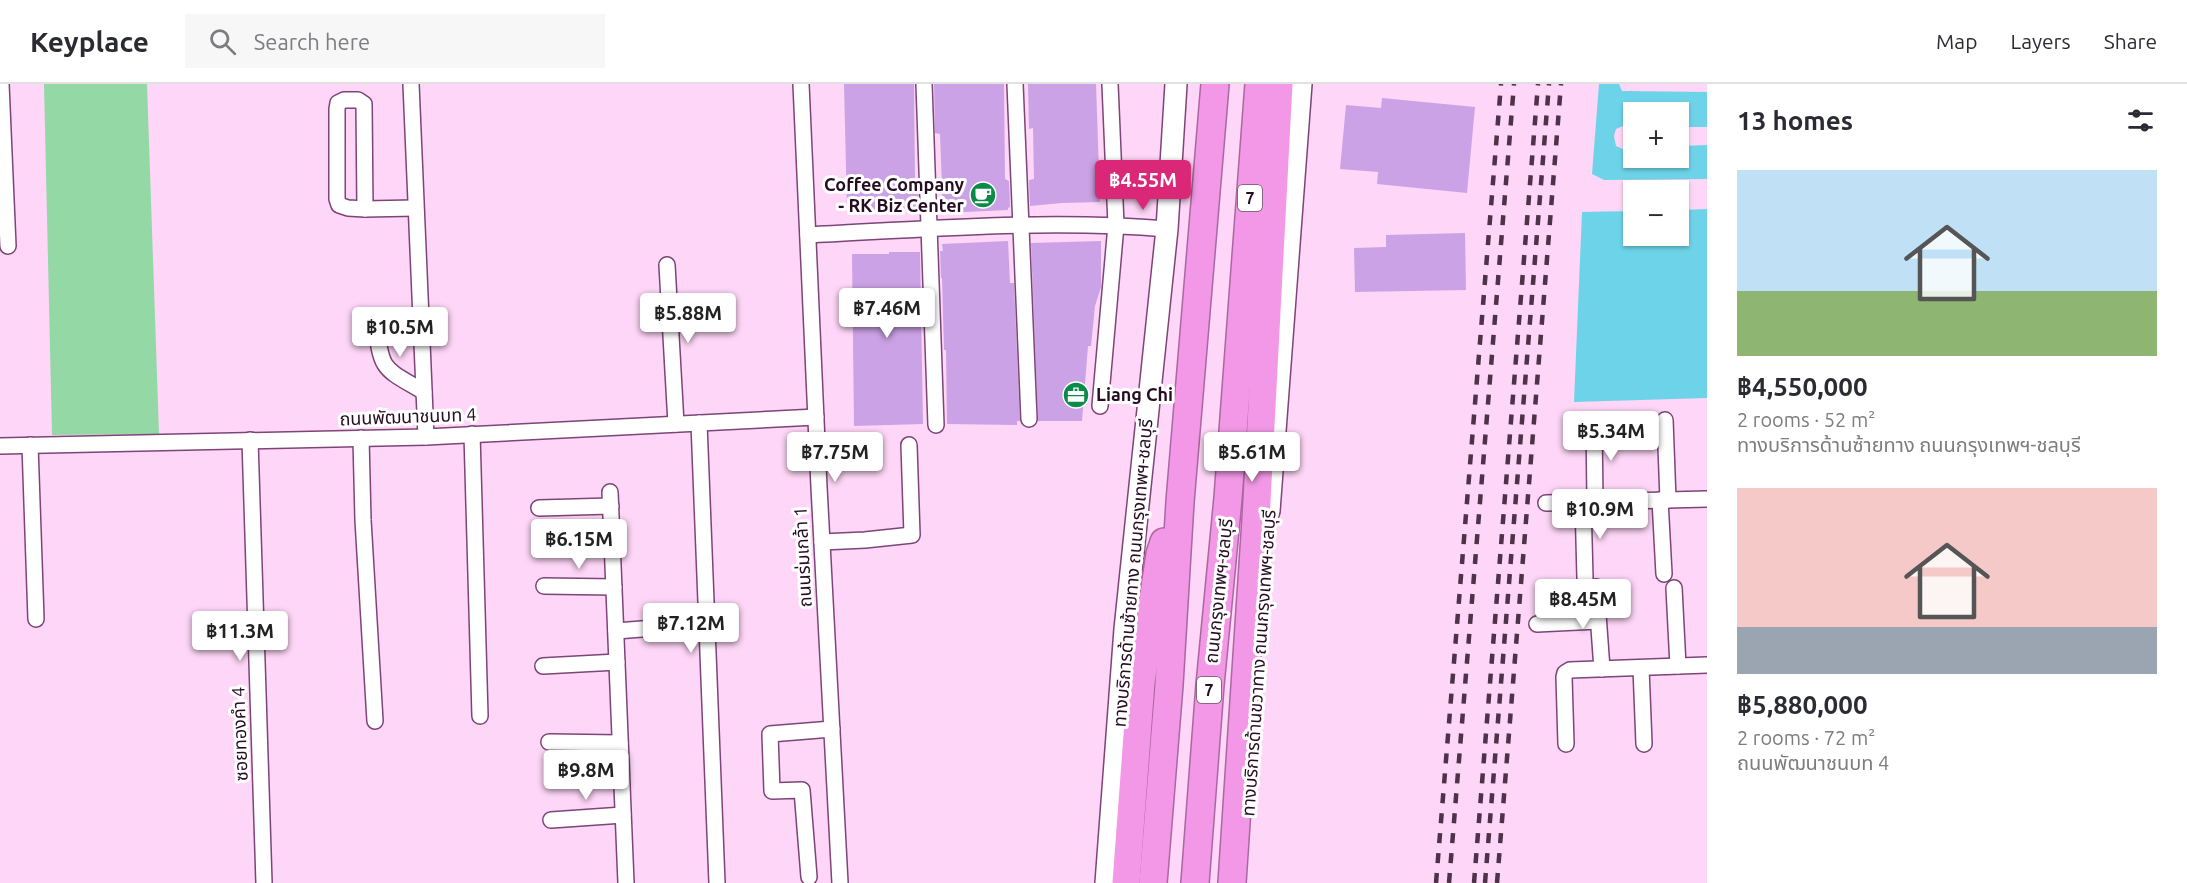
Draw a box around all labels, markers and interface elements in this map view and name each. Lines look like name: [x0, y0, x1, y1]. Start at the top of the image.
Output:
search box: [185, 14, 605, 68]
icon: search: [206, 25, 239, 58]
text: Keyplace: [30, 26, 149, 57]
text: Search here: [254, 29, 370, 54]
text: Map: [1936, 29, 1977, 53]
text: Layers: [2010, 29, 2071, 53]
text: Share: [2104, 29, 2157, 53]
map controls: [1623, 102, 1689, 246]
button: +: [1623, 102, 1689, 168]
icon: filters: [2124, 104, 2157, 137]
text: 13 homes: [1737, 106, 1853, 135]
pin: ฿4.55M: [1094, 160, 1192, 211]
text: ฿4.55M: [1109, 168, 1177, 191]
place label: Coffee Company - RK Biz Center: [824, 174, 965, 215]
cafe icon: Coffee Company - RK Biz Center: [968, 180, 998, 210]
button: −: [1623, 180, 1689, 246]
road number: 7: [1238, 185, 1262, 211]
icon: home: [1893, 209, 2001, 317]
pin: ฿7.46M: [838, 288, 936, 339]
pin: ฿5.88M: [639, 293, 737, 344]
text: ฿7.46M: [853, 296, 921, 319]
text: ฿5.88M: [654, 301, 722, 324]
pin: ฿10.5M: [351, 307, 449, 358]
text: ฿10.5M: [366, 315, 434, 338]
text: ฿4,550,000: [1737, 372, 1868, 401]
office icon: Liang Chi: [1061, 380, 1091, 410]
place label: Liang Chi: [1096, 384, 1173, 404]
street label: ถนนพัฒนาชนบท 4: [339, 404, 477, 428]
text: 2 rooms · 52 m²: [1737, 408, 1875, 431]
pin: ฿5.34M: [1562, 411, 1660, 462]
street label: ทางบริการด้านซ้ายทาง ถนนกรุงเทพฯ-ชลบุรี: [1109, 418, 1157, 728]
text: ฿5.34M: [1577, 419, 1645, 442]
pin: ฿7.75M: [786, 432, 884, 483]
pin: ฿5.61M: [1203, 432, 1301, 483]
text: ทางบริการด้านซ้ายทาง ถนนกรุงเทพฯ-ชลบุรี: [1737, 433, 2081, 456]
text: ฿7.75M: [801, 440, 869, 463]
text: ฿5.61M: [1218, 440, 1286, 463]
pin: ฿10.9M: [1551, 489, 1649, 540]
text: ฿10.9M: [1566, 497, 1634, 520]
street label: ถนนร่มเกล้า 1: [789, 506, 815, 608]
street label: ทางบริการด้านขวาทาง ถนนกรุงเทพฯ-ชลบุรี: [1237, 509, 1281, 817]
street label: ถนนกรุงเทพฯ-ชลบุรี: [1200, 517, 1238, 664]
pin: ฿6.15M: [530, 519, 628, 570]
text: ฿6.15M: [545, 527, 613, 550]
icon: home: [1893, 527, 2001, 635]
pin: ฿8.45M: [1534, 579, 1632, 630]
text: ฿8.45M: [1549, 587, 1617, 610]
pin: ฿7.12M: [642, 603, 740, 654]
pin: ฿11.3M: [191, 611, 289, 662]
text: ฿7.12M: [657, 611, 725, 634]
text: ฿11.3M: [206, 619, 274, 642]
road number: 7: [1197, 677, 1221, 703]
street label: ซอยทองคำ 4: [227, 686, 251, 782]
text: ฿5,880,000: [1737, 690, 1868, 719]
text: 2 rooms · 72 m²: [1737, 726, 1875, 749]
pin: ฿9.8M: [544, 750, 628, 801]
text: ถนนพัฒนาชนบท 4: [1737, 751, 1889, 774]
text: ฿9.8M: [558, 758, 614, 781]

